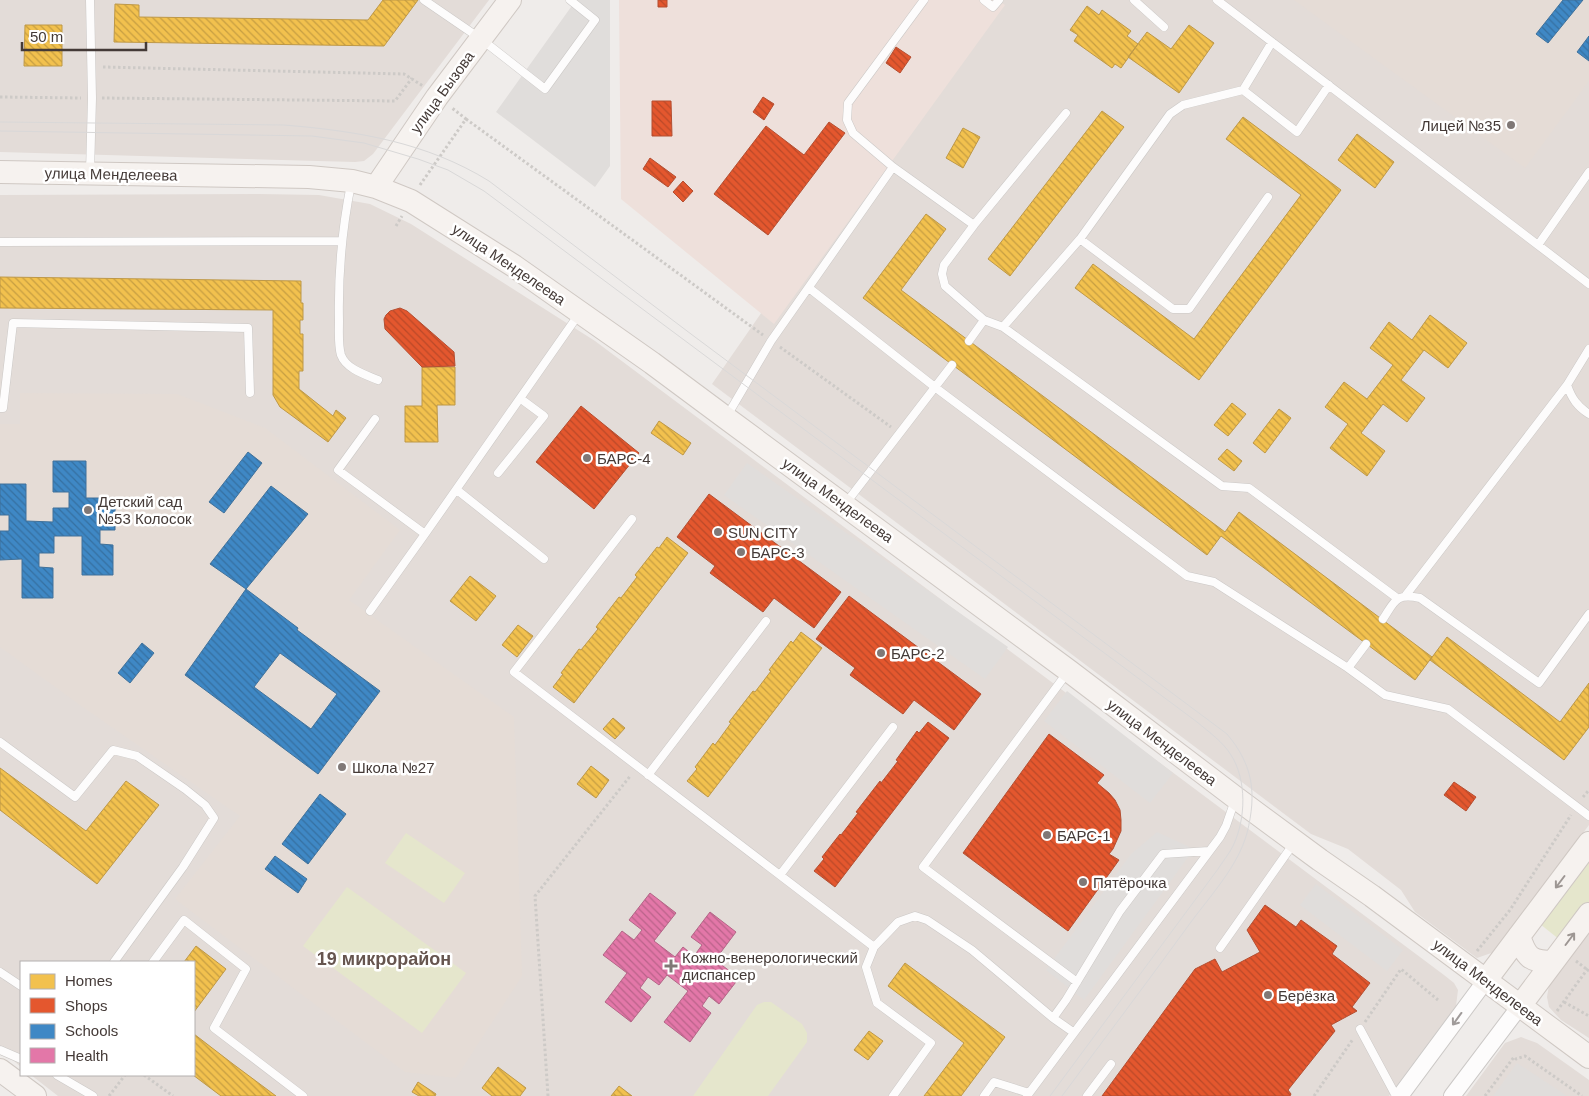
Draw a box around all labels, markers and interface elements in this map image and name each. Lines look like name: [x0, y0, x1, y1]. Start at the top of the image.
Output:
scale bar: [22, 20, 146, 52]
text: 50 m: [30, 28, 63, 45]
street label: улица Бызова: [407, 47, 478, 136]
place label: Лицей №35: [1421, 117, 1501, 134]
marker: Лицей №35: [1505, 119, 1517, 131]
street label: улица Менделеева: [44, 164, 178, 184]
street label: улица Менделеева: [449, 220, 569, 309]
place label: БАРС-4: [597, 450, 651, 467]
marker: БАРС-4: [581, 452, 593, 464]
street label: улица Менделеева: [779, 454, 897, 546]
place label: Детский сад №53 Колосок: [98, 493, 192, 527]
marker: Детский сад №53 Колосок: [82, 504, 94, 516]
place label: SUN CITY: [728, 524, 798, 541]
marker: SUN CITY: [712, 526, 724, 538]
place label: БАРС-3: [751, 544, 805, 561]
marker: БАРС-3: [735, 546, 747, 558]
place label: БАРС-2: [891, 645, 945, 662]
marker: БАРС-2: [875, 647, 887, 659]
street label: улица Менделеева: [1104, 695, 1221, 789]
place label: Школа №27: [352, 759, 435, 776]
marker: Школа №27: [336, 761, 348, 773]
place label: БАРС-1: [1057, 827, 1111, 844]
marker: БАРС-1: [1041, 829, 1053, 841]
place label: Пятёрочка: [1093, 874, 1167, 891]
one-way arrow: [1555, 875, 1565, 889]
marker: Пятёрочка: [1077, 876, 1089, 888]
one-way arrow: [1565, 933, 1576, 946]
street label: улица Менделеева: [1430, 935, 1547, 1029]
district label: 19 микрорайон: [317, 949, 451, 969]
place label: Кожно-венерологический диспансер: [682, 949, 858, 983]
marker: Кожно-венерологический диспансер: [664, 959, 678, 973]
legend: [20, 961, 195, 1076]
text: Homes: [65, 972, 113, 989]
place label: Берёзка: [1278, 987, 1336, 1004]
marker: Берёзка: [1262, 989, 1274, 1001]
text: Shops: [65, 997, 108, 1014]
one-way arrow: [1452, 1012, 1462, 1026]
text: Schools: [65, 1022, 118, 1039]
text: Health: [65, 1047, 108, 1064]

